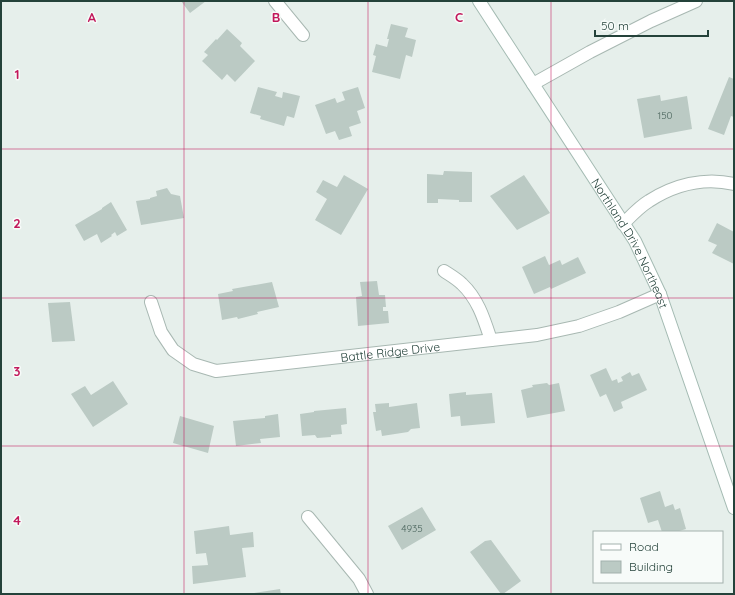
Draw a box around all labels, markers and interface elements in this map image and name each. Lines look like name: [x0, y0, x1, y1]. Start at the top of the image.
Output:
text: A: [88, 9, 97, 25]
text: B: [272, 9, 280, 25]
text: C: [455, 9, 463, 25]
scale bar: [595, 12, 708, 38]
text: 50 m: [601, 18, 629, 33]
text: 1: [14, 66, 20, 82]
house number: 150: [657, 109, 673, 122]
street label: Northland Drive Northeast: [589, 175, 672, 310]
text: 2: [13, 215, 21, 231]
street label: Battle Ridge Drive: [340, 338, 441, 364]
text: 3: [14, 363, 21, 379]
text: 4: [13, 512, 21, 528]
house number: 4935: [401, 522, 423, 535]
legend: [593, 531, 723, 583]
text: Road: [629, 539, 659, 554]
text: Building: [629, 559, 673, 574]

